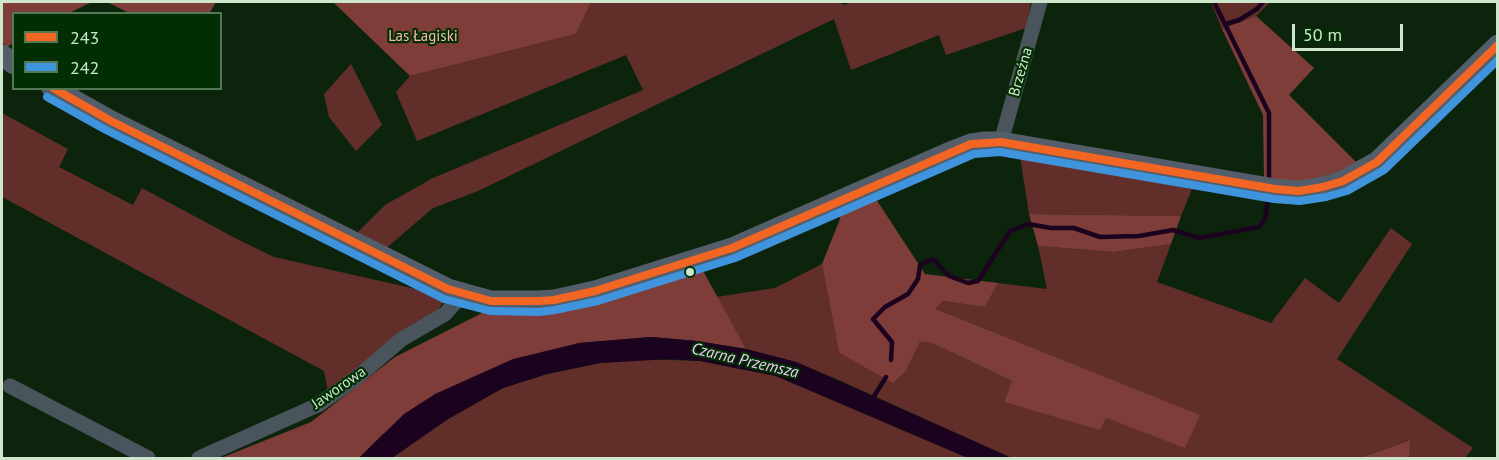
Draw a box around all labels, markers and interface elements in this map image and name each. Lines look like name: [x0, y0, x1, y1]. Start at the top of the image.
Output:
legend: [12, 12, 222, 90]
scale bar: [1295, 12, 1406, 50]
text: 50 m: [1303, 23, 1342, 46]
text: 243: [70, 26, 99, 49]
park label: Las Łagiski: [388, 28, 458, 46]
street label: Brzeźna: [1005, 45, 1037, 99]
text: 242: [70, 56, 99, 79]
unlabelled marker: [684, 266, 696, 278]
water label: Czarna Przemsza: [690, 339, 800, 383]
street label: Jaworowa: [308, 363, 370, 413]

